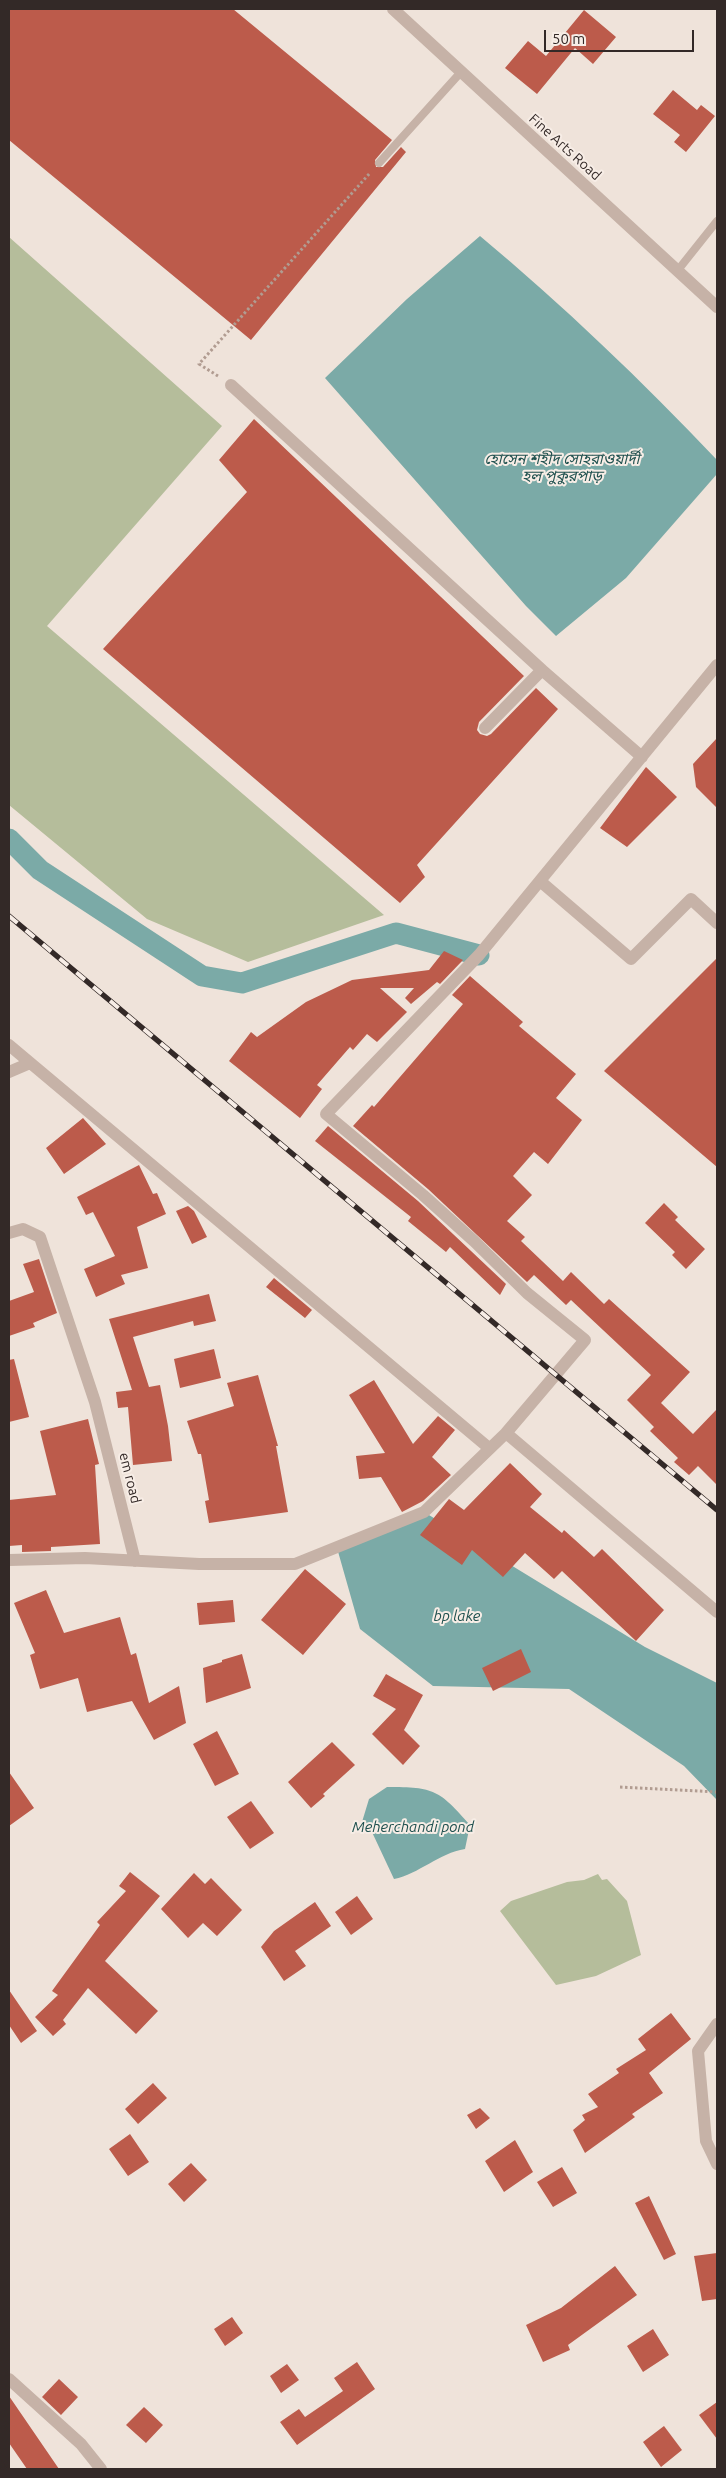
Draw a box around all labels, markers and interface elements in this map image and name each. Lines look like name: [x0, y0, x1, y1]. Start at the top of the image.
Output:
scale bar: [546, 20, 696, 52]
text: 50 m: [552, 30, 585, 47]
street label: Fine Arts Road: [526, 110, 604, 184]
water label: হোসেন শহীদ সোহরাওয়ার্দী হল পুকুরপাড়: [484, 450, 640, 485]
street label: em road: [116, 1451, 144, 1505]
water label: bp lake: [434, 1607, 480, 1625]
water label: Meherchandi pond: [352, 1818, 474, 1836]

